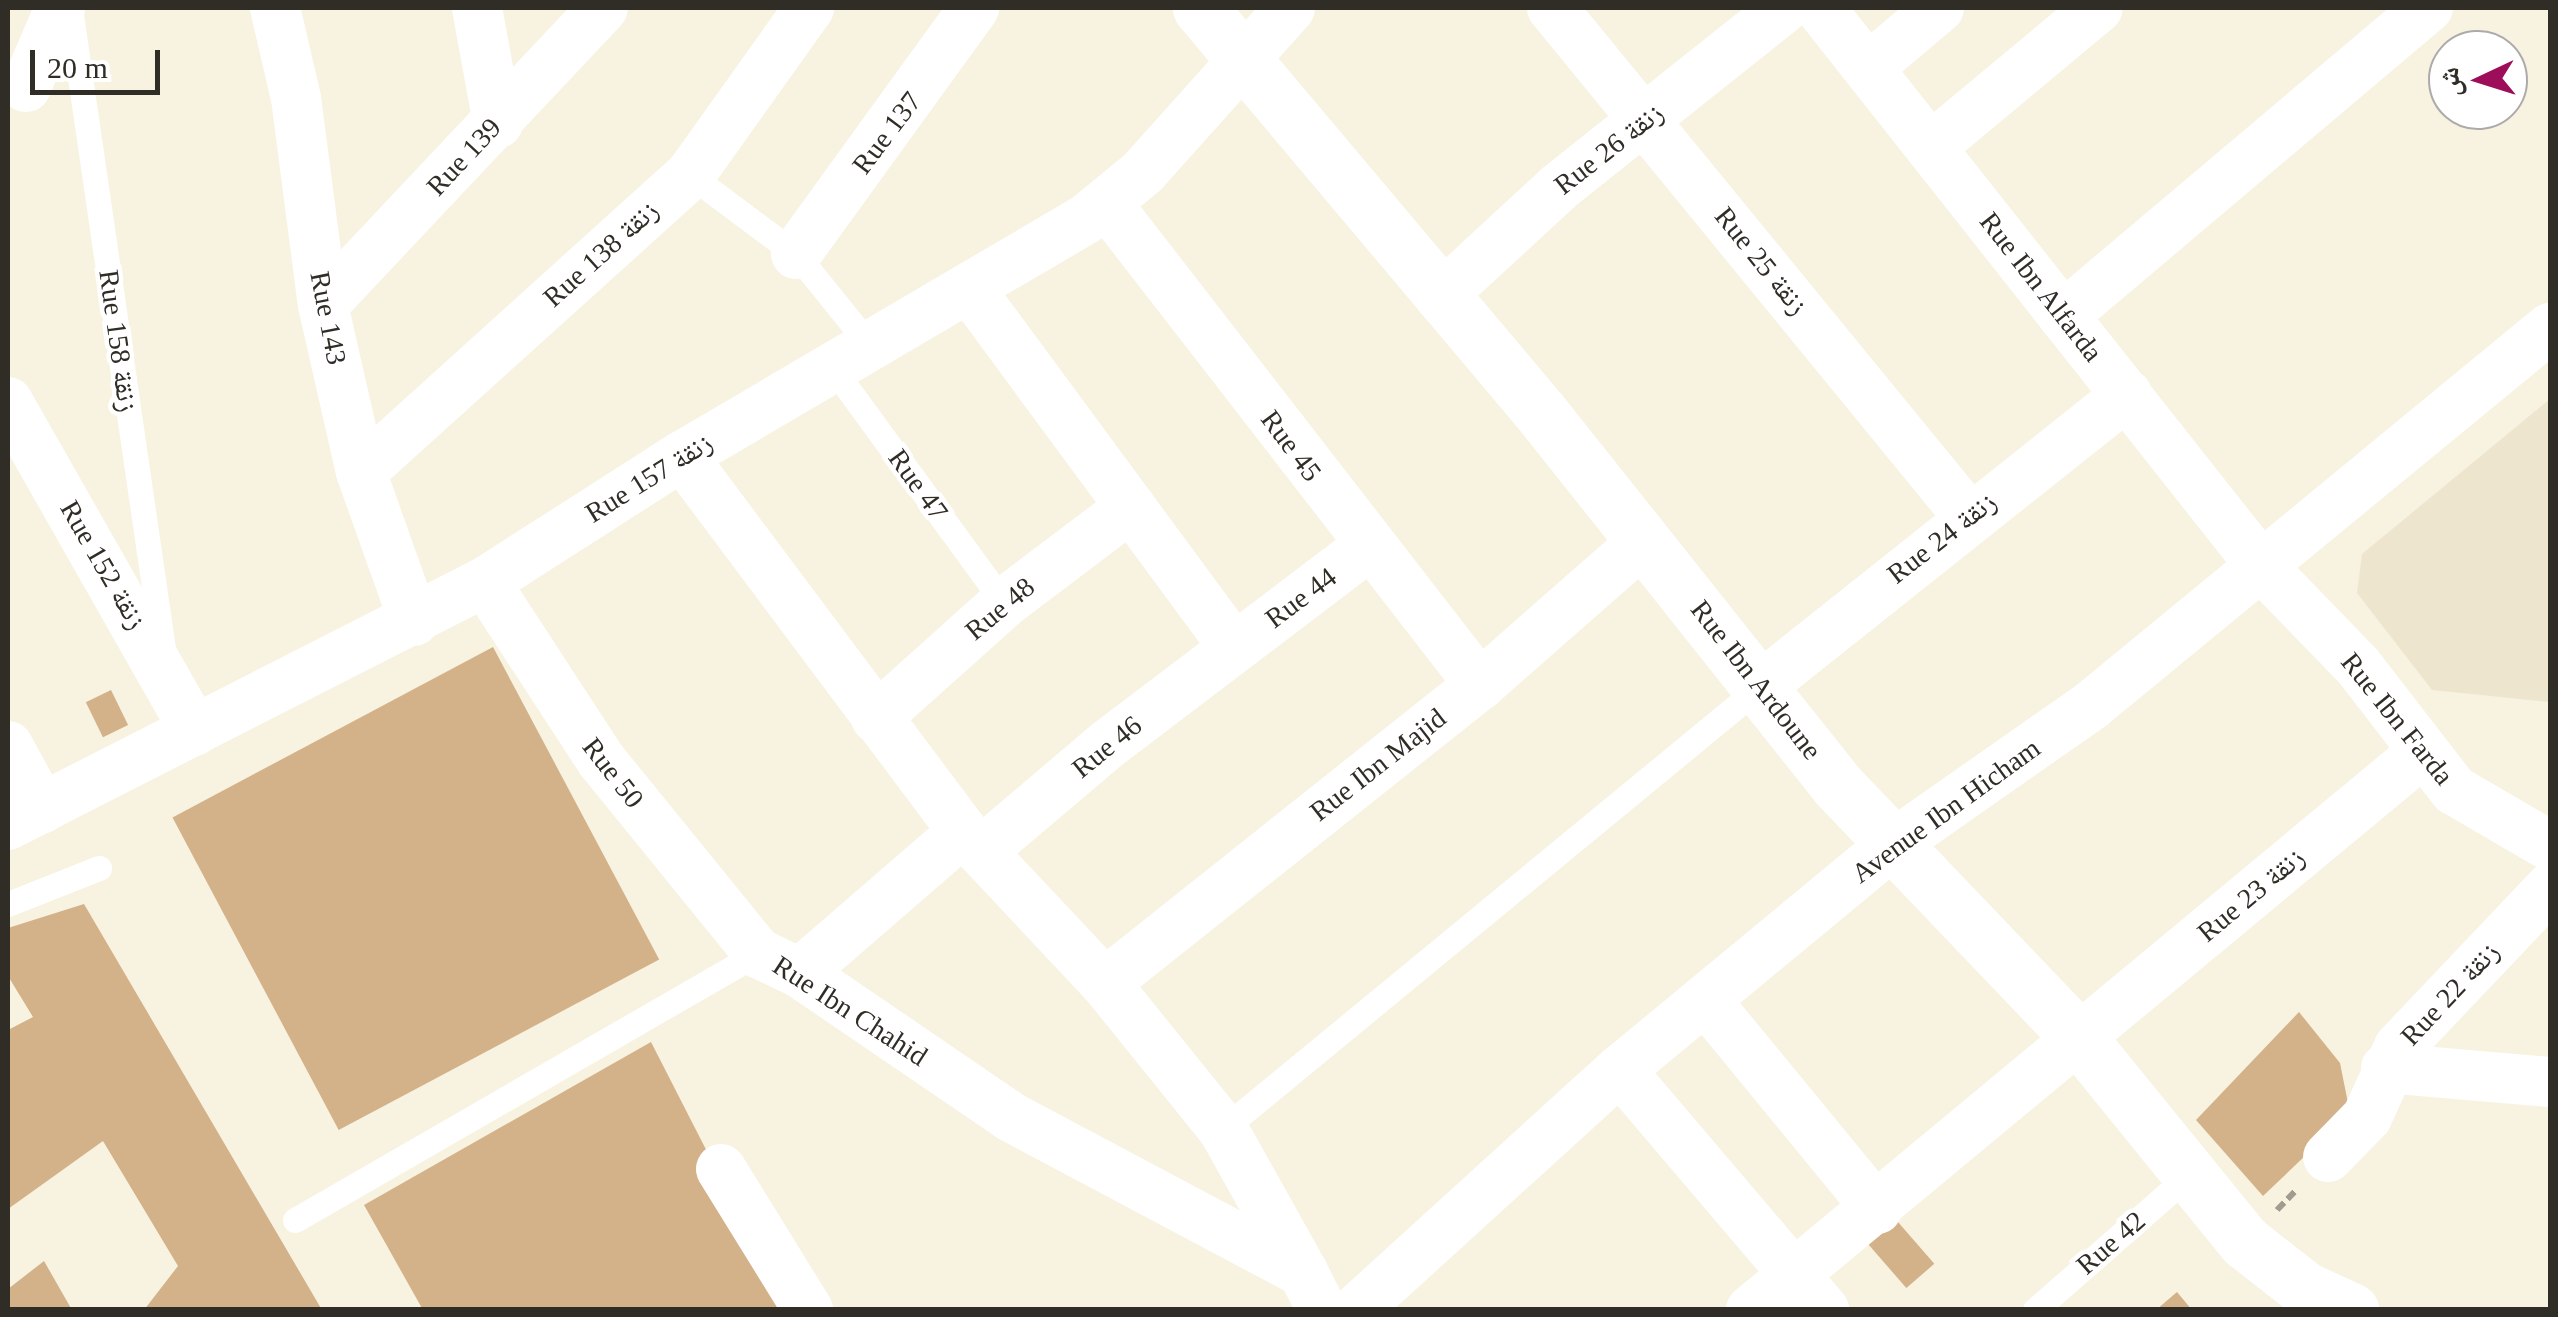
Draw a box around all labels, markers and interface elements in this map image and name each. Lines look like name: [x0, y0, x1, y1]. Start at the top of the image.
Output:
scale bar: [35, 30, 165, 92]
north arrow: [2428, 30, 2528, 130]
text: 20 m: [47, 51, 108, 84]
text: ش: [2433, 66, 2466, 98]
street label: Rue 137: [845, 85, 929, 181]
street label: Rue 26 زنقة: [1548, 96, 1670, 202]
street label: Rue 139: [420, 111, 508, 203]
street label: Rue 138 زنقة: [537, 194, 665, 314]
street label: Rue 25 زنقة: [1707, 200, 1815, 322]
street label: Rue Ibn Alfarda: [1972, 205, 2110, 369]
street label: Rue 158 زنقة: [91, 268, 145, 414]
street label: Rue 143: [303, 269, 353, 367]
street label: Rue 45: [1253, 404, 1329, 488]
street label: Rue 157 زنقة: [579, 426, 719, 530]
street label: Rue 47: [881, 443, 955, 527]
street label: Rue 24 زنقة: [1881, 485, 2003, 591]
street label: Rue 152 زنقة: [53, 495, 153, 635]
street label: Rue 44: [1259, 560, 1343, 636]
street label: Rue 48: [959, 570, 1041, 648]
street label: Rue Ibn Ardoune: [1683, 593, 1829, 767]
street label: Rue Ibn Farda: [2334, 646, 2460, 792]
street label: Rue Ibn Majid: [1303, 701, 1453, 829]
street label: Rue 46: [1065, 709, 1149, 785]
street label: Rue 50: [575, 731, 651, 815]
street label: Avenue Ibn Hicham: [1845, 731, 2047, 891]
street label: Rue 23 زنقة: [2191, 841, 2311, 949]
street label: Rue 22 زنقة: [2394, 935, 2506, 1053]
street label: Rue Ibn Chahid: [766, 949, 934, 1073]
street label: Rue 42: [2070, 1204, 2152, 1282]

